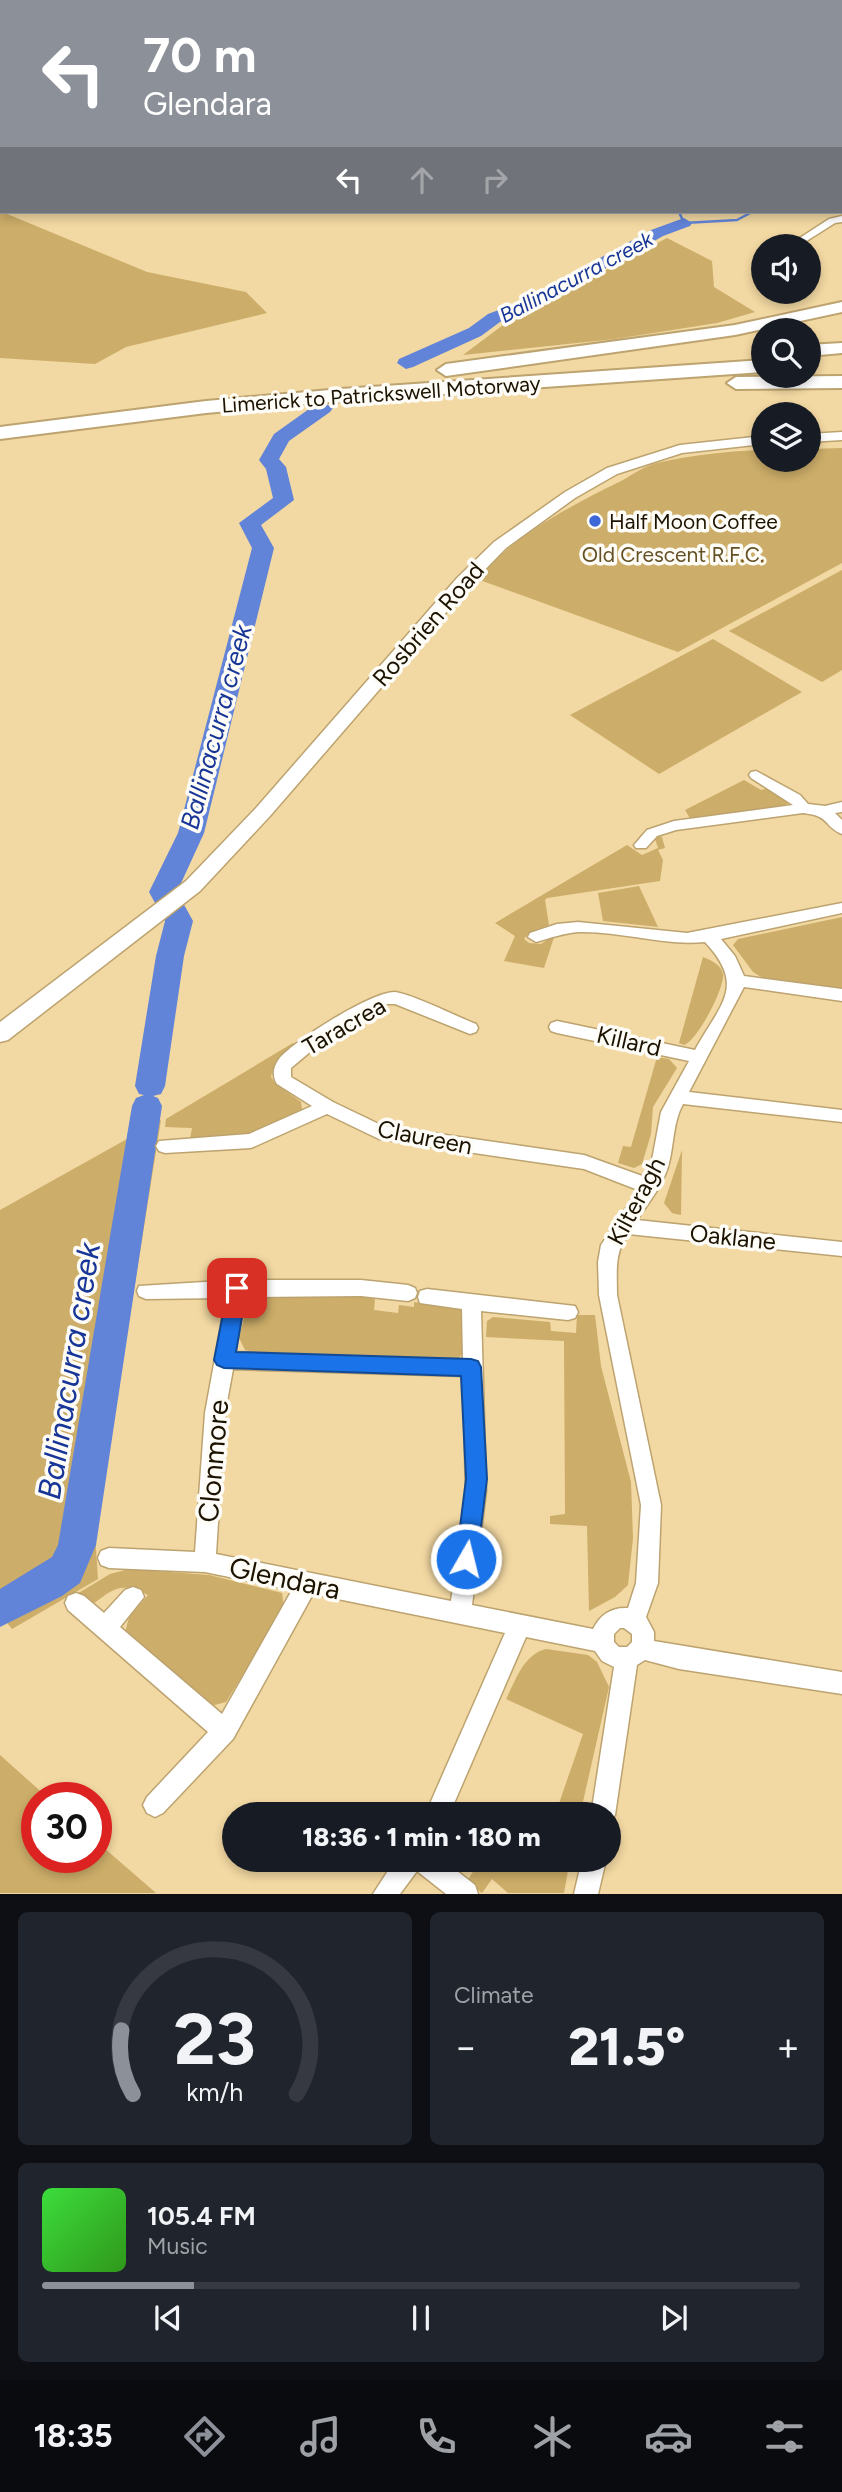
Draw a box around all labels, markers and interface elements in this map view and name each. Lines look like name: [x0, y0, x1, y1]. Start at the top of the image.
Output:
text: 70 m: [143, 25, 256, 84]
icon: left: [28, 28, 119, 119]
text: Glendara: [143, 85, 272, 123]
icon: left: [330, 161, 368, 199]
icon: ahead: [403, 161, 441, 199]
icon: right: [476, 161, 514, 199]
water label: Ballinacurra creek: [495, 226, 658, 328]
map controls: [751, 234, 821, 472]
button: sound: [751, 234, 821, 304]
button: search: [751, 318, 821, 388]
street label: Limerick to Patrickswell Motorway: [221, 370, 541, 418]
button: layers: [751, 402, 821, 472]
place label: Half Moon Coffee: [609, 509, 778, 534]
marker: Half Moon Coffee: [587, 513, 603, 529]
park label: Old Crescent R.F.C.: [582, 542, 764, 567]
street label: Rosbrien Road: [366, 556, 490, 692]
water label: Ballinacurra creek: [173, 620, 259, 833]
street label: Taracrea: [297, 991, 391, 1061]
street label: Killard: [594, 1020, 664, 1062]
street label: Claureen: [375, 1114, 475, 1160]
street label: Kilteragh: [601, 1152, 671, 1250]
street label: Oaklane: [688, 1218, 778, 1256]
water label: Ballinacurra creek: [30, 1239, 108, 1502]
pin: [207, 1258, 267, 1318]
icon: arrive: [218, 1269, 256, 1307]
street label: Clonmore: [191, 1398, 235, 1524]
position arrow: [429, 1522, 503, 1596]
street label: Glendara: [226, 1550, 344, 1606]
speed limit sign: 30: [21, 1782, 112, 1873]
text: 18:36 · 1 min · 180 m: [302, 1821, 541, 1853]
text: Climate: [454, 1981, 533, 2009]
text: 23: [174, 1996, 256, 2083]
text: 21.5°: [569, 2016, 685, 2078]
text: −: [454, 2024, 478, 2070]
text: +: [776, 2024, 800, 2070]
text: km/h: [186, 2077, 244, 2107]
text: 105.4 FM: [147, 2200, 256, 2232]
text: Music: [147, 2232, 208, 2260]
icon: previous: [149, 2299, 187, 2337]
icon: pause: [402, 2299, 440, 2337]
icon: next: [655, 2299, 693, 2337]
icon: directions: [180, 2412, 229, 2461]
icon: music: [296, 2412, 345, 2461]
icon: phone: [412, 2412, 461, 2461]
icon: climate: [528, 2412, 577, 2461]
icon: car: [644, 2412, 693, 2461]
icon: filters: [760, 2412, 809, 2461]
text: 18:35: [33, 2417, 113, 2455]

